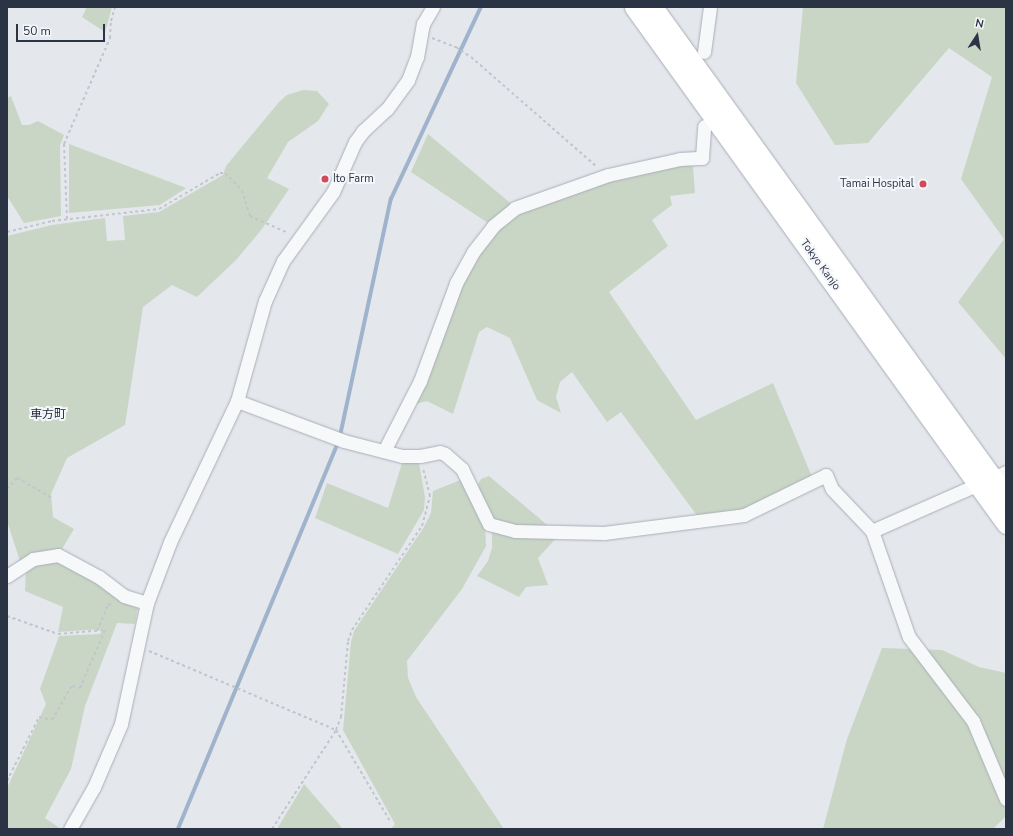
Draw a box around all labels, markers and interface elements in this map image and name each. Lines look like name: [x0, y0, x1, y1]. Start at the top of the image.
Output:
scale bar: [18, 16, 107, 42]
north arrow: [957, 16, 997, 56]
text: N: [974, 16, 985, 32]
text: 50 m: [23, 23, 51, 39]
place label: Ito Farm: [333, 172, 374, 186]
marker: Ito Farm: [320, 174, 330, 184]
place label: Tamai Hospital: [840, 177, 914, 191]
marker: Tamai Hospital: [917, 178, 929, 190]
street label: Tokyo Kanjo: [797, 237, 843, 293]
district label: 車方町: [30, 408, 66, 422]

